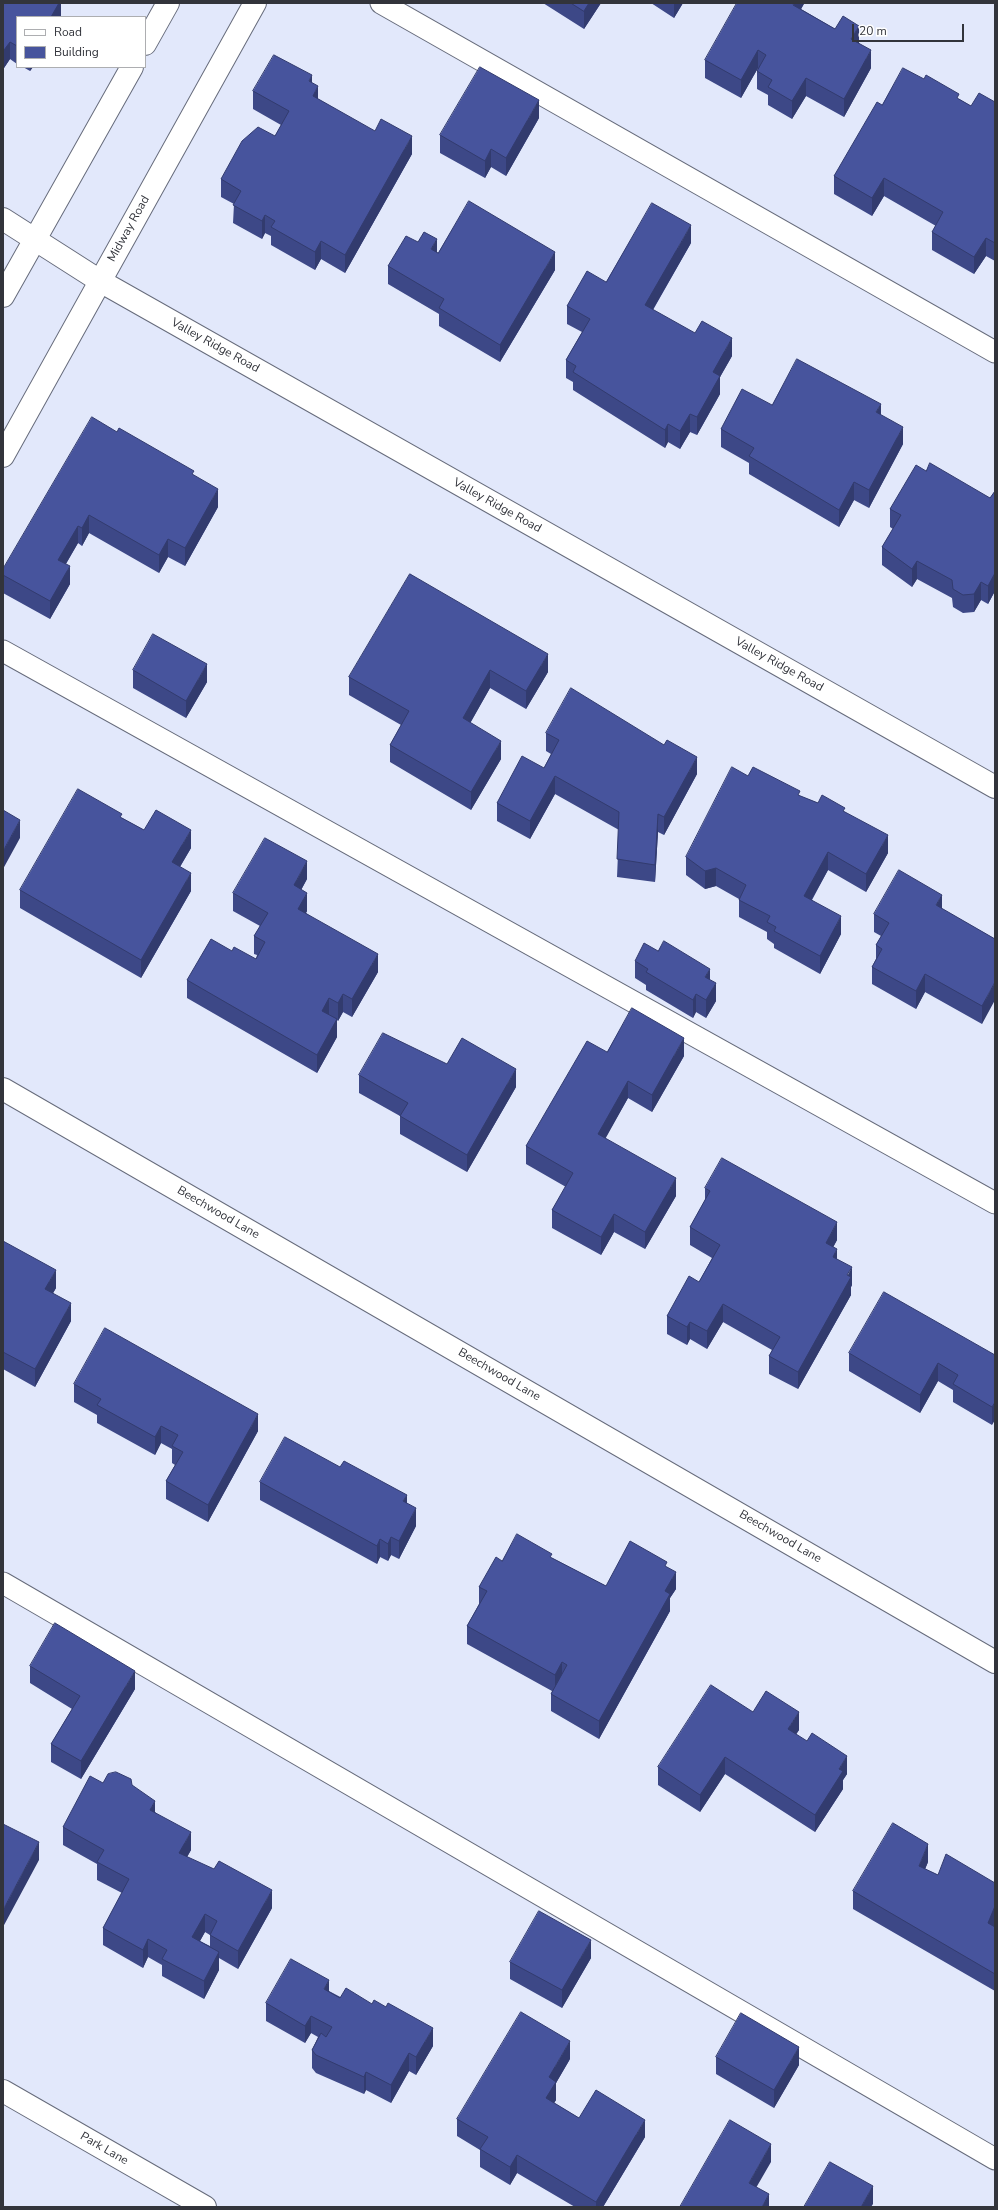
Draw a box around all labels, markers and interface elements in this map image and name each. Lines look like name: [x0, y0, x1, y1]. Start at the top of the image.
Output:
legend: [16, 16, 146, 68]
scale bar: [854, 16, 966, 42]
text: 20 m: [859, 23, 887, 39]
text: Road: [54, 24, 82, 40]
text: Building: [54, 44, 99, 60]
street label: Midway Road: [105, 193, 153, 265]
street label: Valley Ridge Road: [168, 316, 262, 376]
street label: Valley Ridge Road: [450, 476, 544, 536]
street label: Valley Ridge Road: [732, 635, 826, 695]
street label: Beechwood Lane: [174, 1184, 262, 1242]
street label: Beechwood Lane: [455, 1346, 543, 1404]
street label: Beechwood Lane: [736, 1508, 824, 1566]
street label: Park Lane: [77, 2129, 131, 2169]

